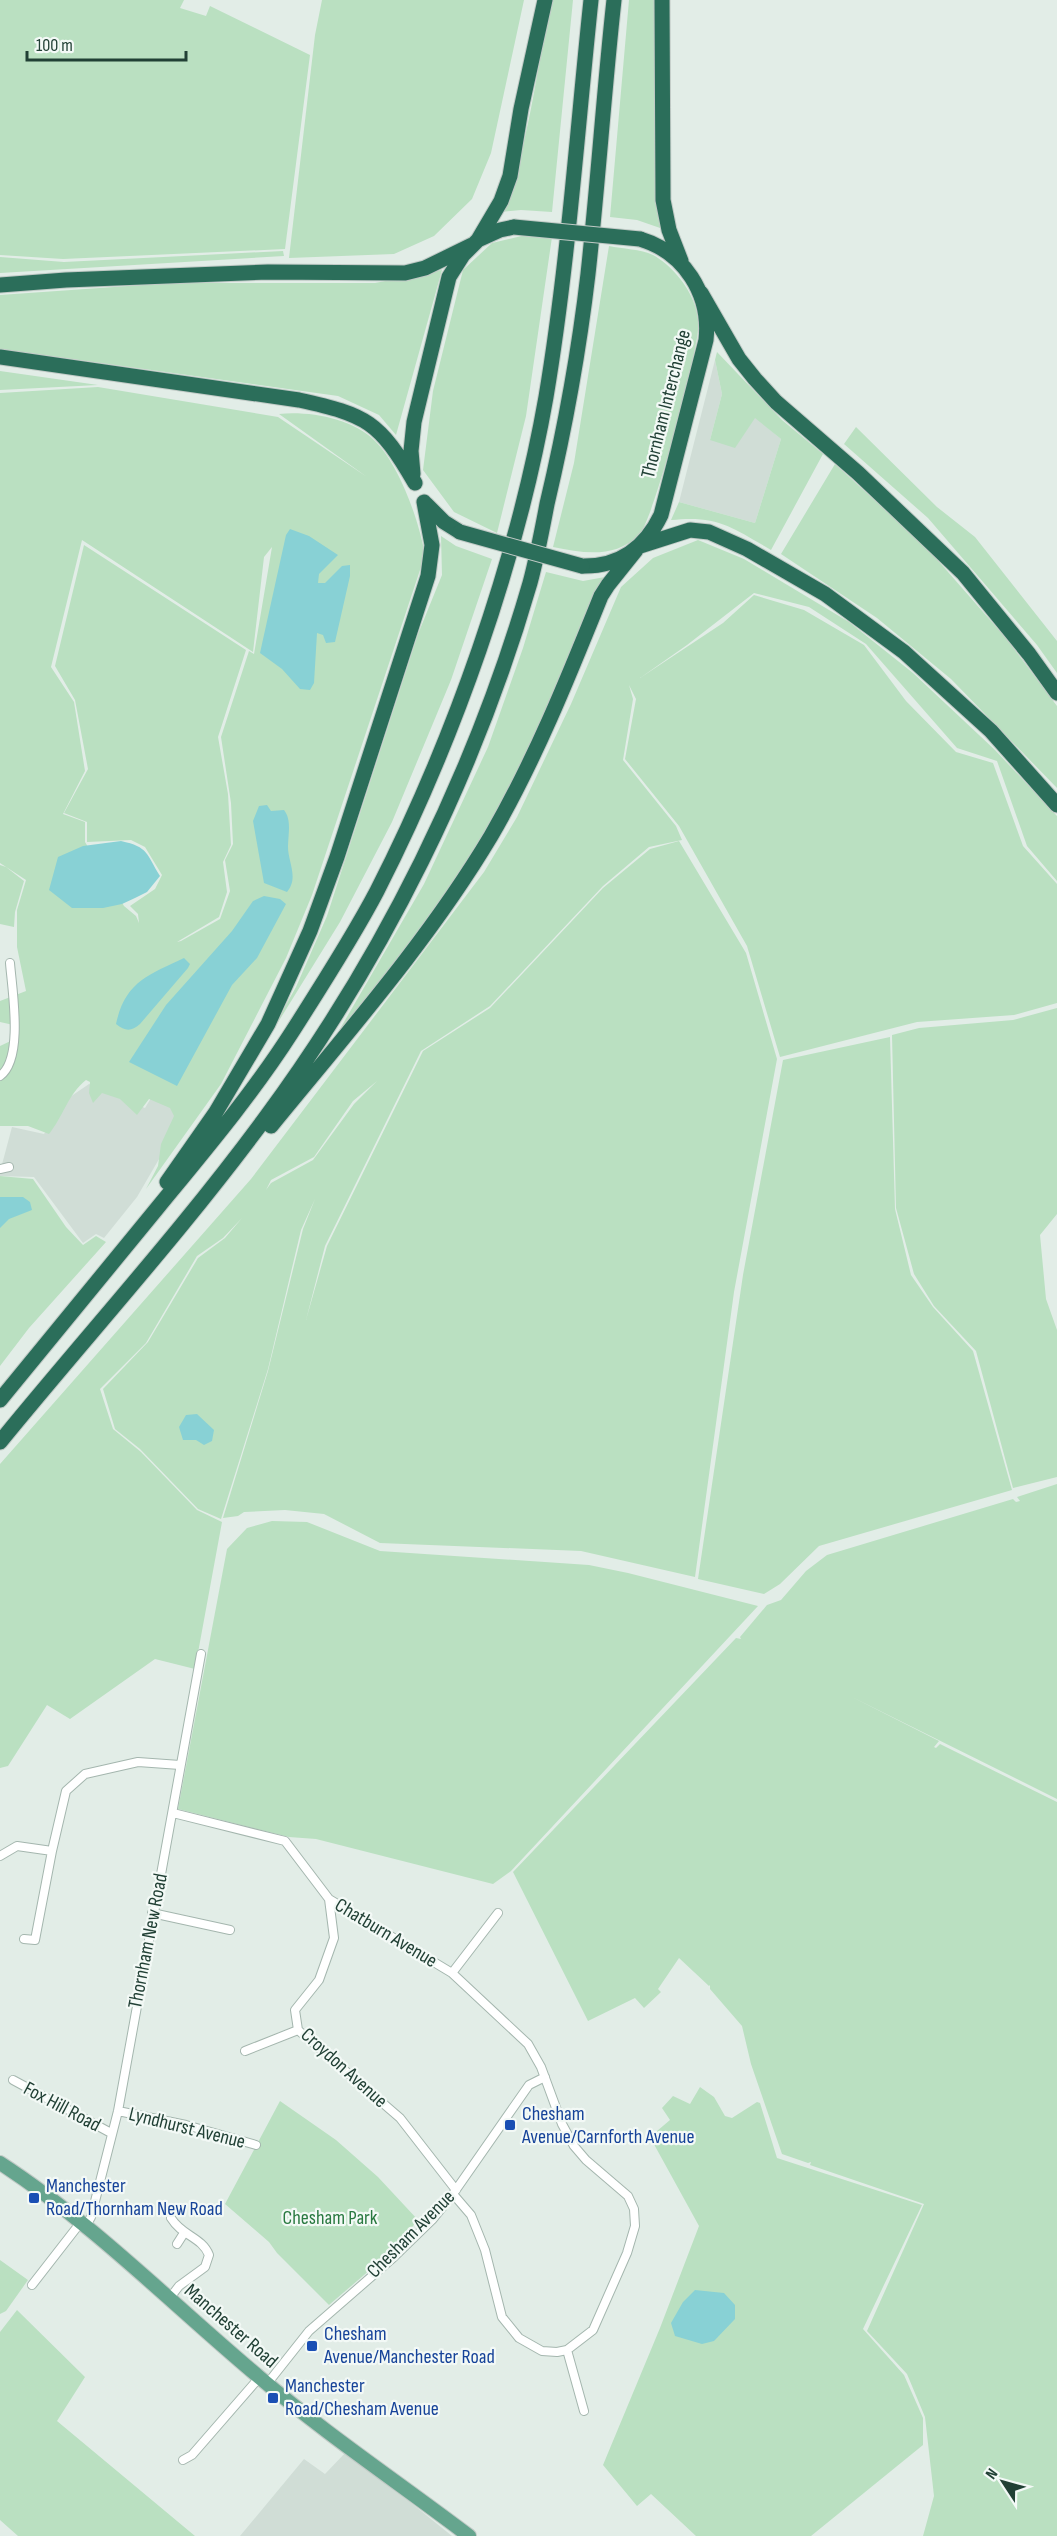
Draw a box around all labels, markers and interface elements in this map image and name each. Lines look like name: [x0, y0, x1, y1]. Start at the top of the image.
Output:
scale bar: [27, 24, 186, 62]
text: 100 m: [36, 35, 73, 56]
street label: Thornham Interchange: [636, 327, 696, 481]
street label: Thornham New Road: [123, 1871, 173, 2011]
street label: Chatburn Avenue: [330, 1893, 442, 1973]
street label: Croydon Avenue: [296, 2023, 392, 2113]
street label: Fox Hill Road: [19, 2077, 105, 2137]
street label: Lyndhurst Avenue: [126, 2102, 248, 2154]
place label: Chesham Avenue/Carnforth Avenue: [521, 2102, 694, 2149]
marker: Chesham Avenue/Carnforth Avenue: [503, 2118, 517, 2132]
place label: Manchester Road/Thornham New Road: [46, 2174, 223, 2221]
street label: Chesham Avenue: [362, 2185, 460, 2283]
marker: Manchester Road/Thornham New Road: [27, 2191, 41, 2205]
park label: Chesham Park: [282, 2206, 378, 2230]
street label: Manchester Road: [179, 2279, 283, 2373]
place label: Chesham Avenue/Manchester Road: [323, 2322, 495, 2369]
marker: Chesham Avenue/Manchester Road: [305, 2339, 319, 2353]
place label: Manchester Road/Chesham Avenue: [285, 2374, 439, 2421]
marker: Manchester Road/Chesham Avenue: [266, 2391, 280, 2405]
north arrow: [973, 2452, 1033, 2512]
text: N: [982, 2465, 1002, 2483]

